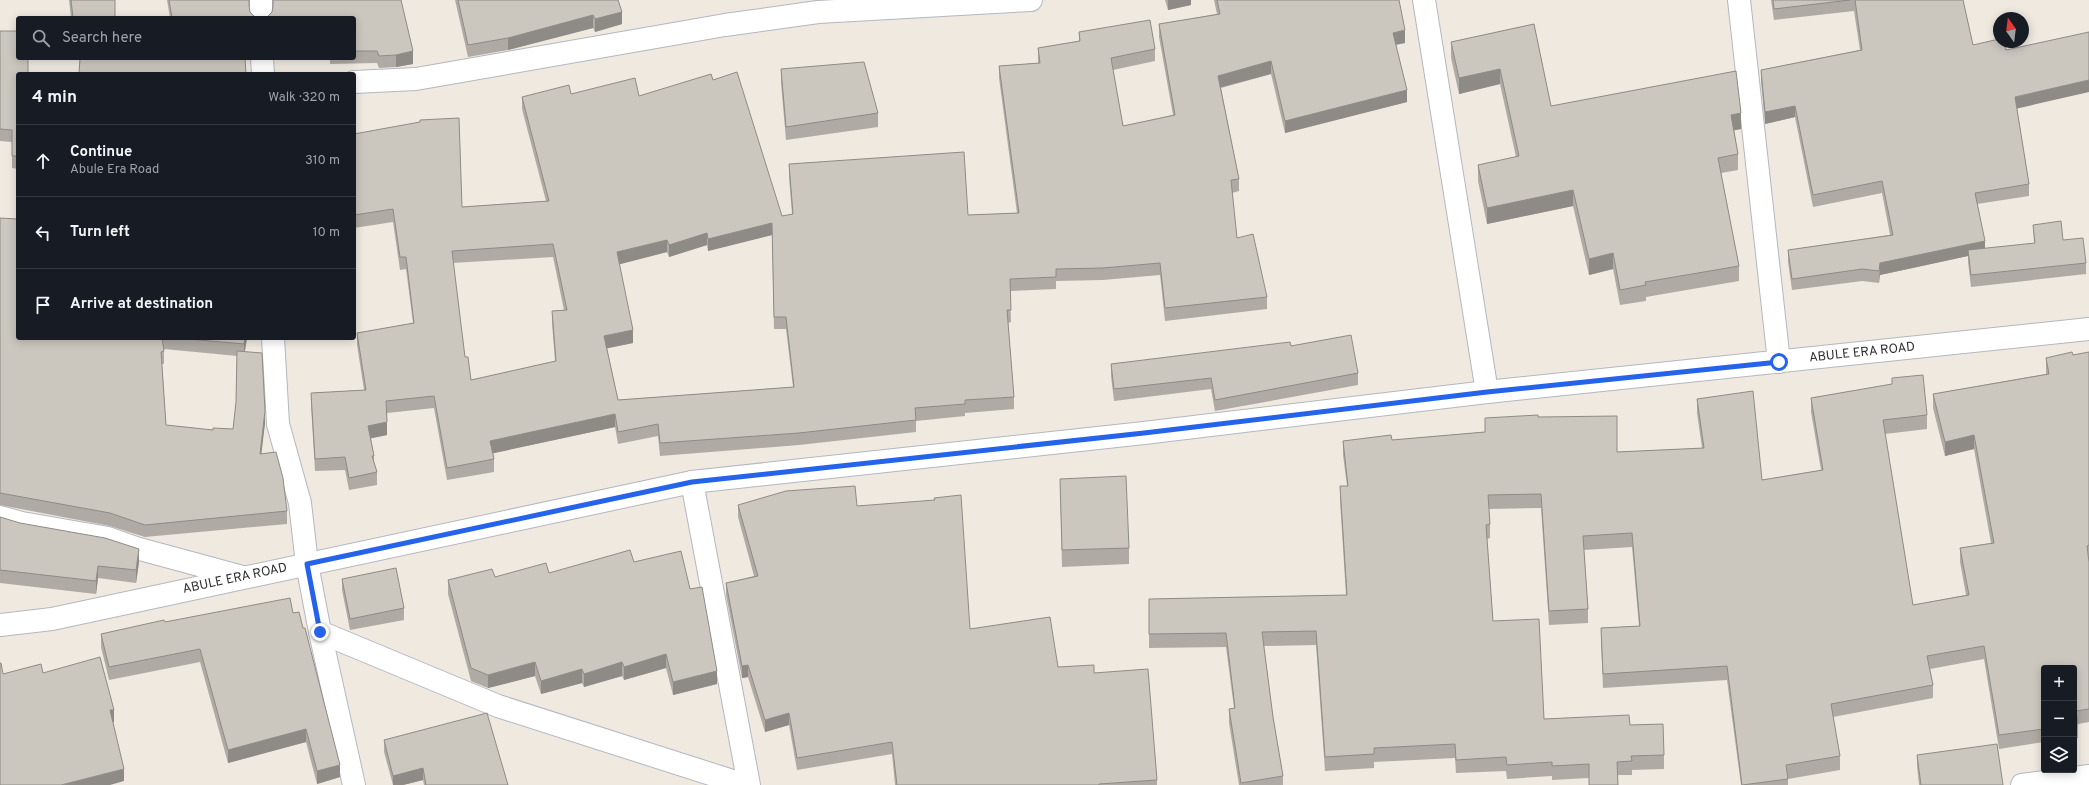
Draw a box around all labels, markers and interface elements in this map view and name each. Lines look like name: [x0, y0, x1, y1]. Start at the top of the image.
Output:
north arrow: [1993, 12, 2029, 48]
search box: [16, 16, 356, 60]
icon: search: [30, 27, 52, 49]
text: Search here: [62, 29, 142, 48]
text: 4 min: [32, 87, 77, 109]
text: Walk · 320 m: [268, 90, 340, 106]
text: Continue: [70, 143, 132, 162]
icon: ahead: [32, 150, 54, 172]
text: 310 m: [305, 153, 340, 169]
text: Abule Era Road: [70, 162, 159, 178]
icon: left: [32, 222, 54, 244]
text: Turn left: [70, 223, 130, 242]
text: 10 m: [313, 225, 340, 241]
icon: arrive: [32, 294, 54, 316]
text: Arrive at destination: [70, 295, 213, 314]
street label: ABULE ERA ROAD: [1808, 339, 1916, 367]
route start: [1770, 353, 1788, 371]
street label: ABULE ERA ROAD: [181, 560, 289, 598]
route end: [311, 623, 329, 641]
map controls: [2041, 665, 2077, 773]
button: +: [2041, 665, 2077, 701]
button: −: [2041, 701, 2077, 737]
button: layers: [2041, 737, 2077, 773]

